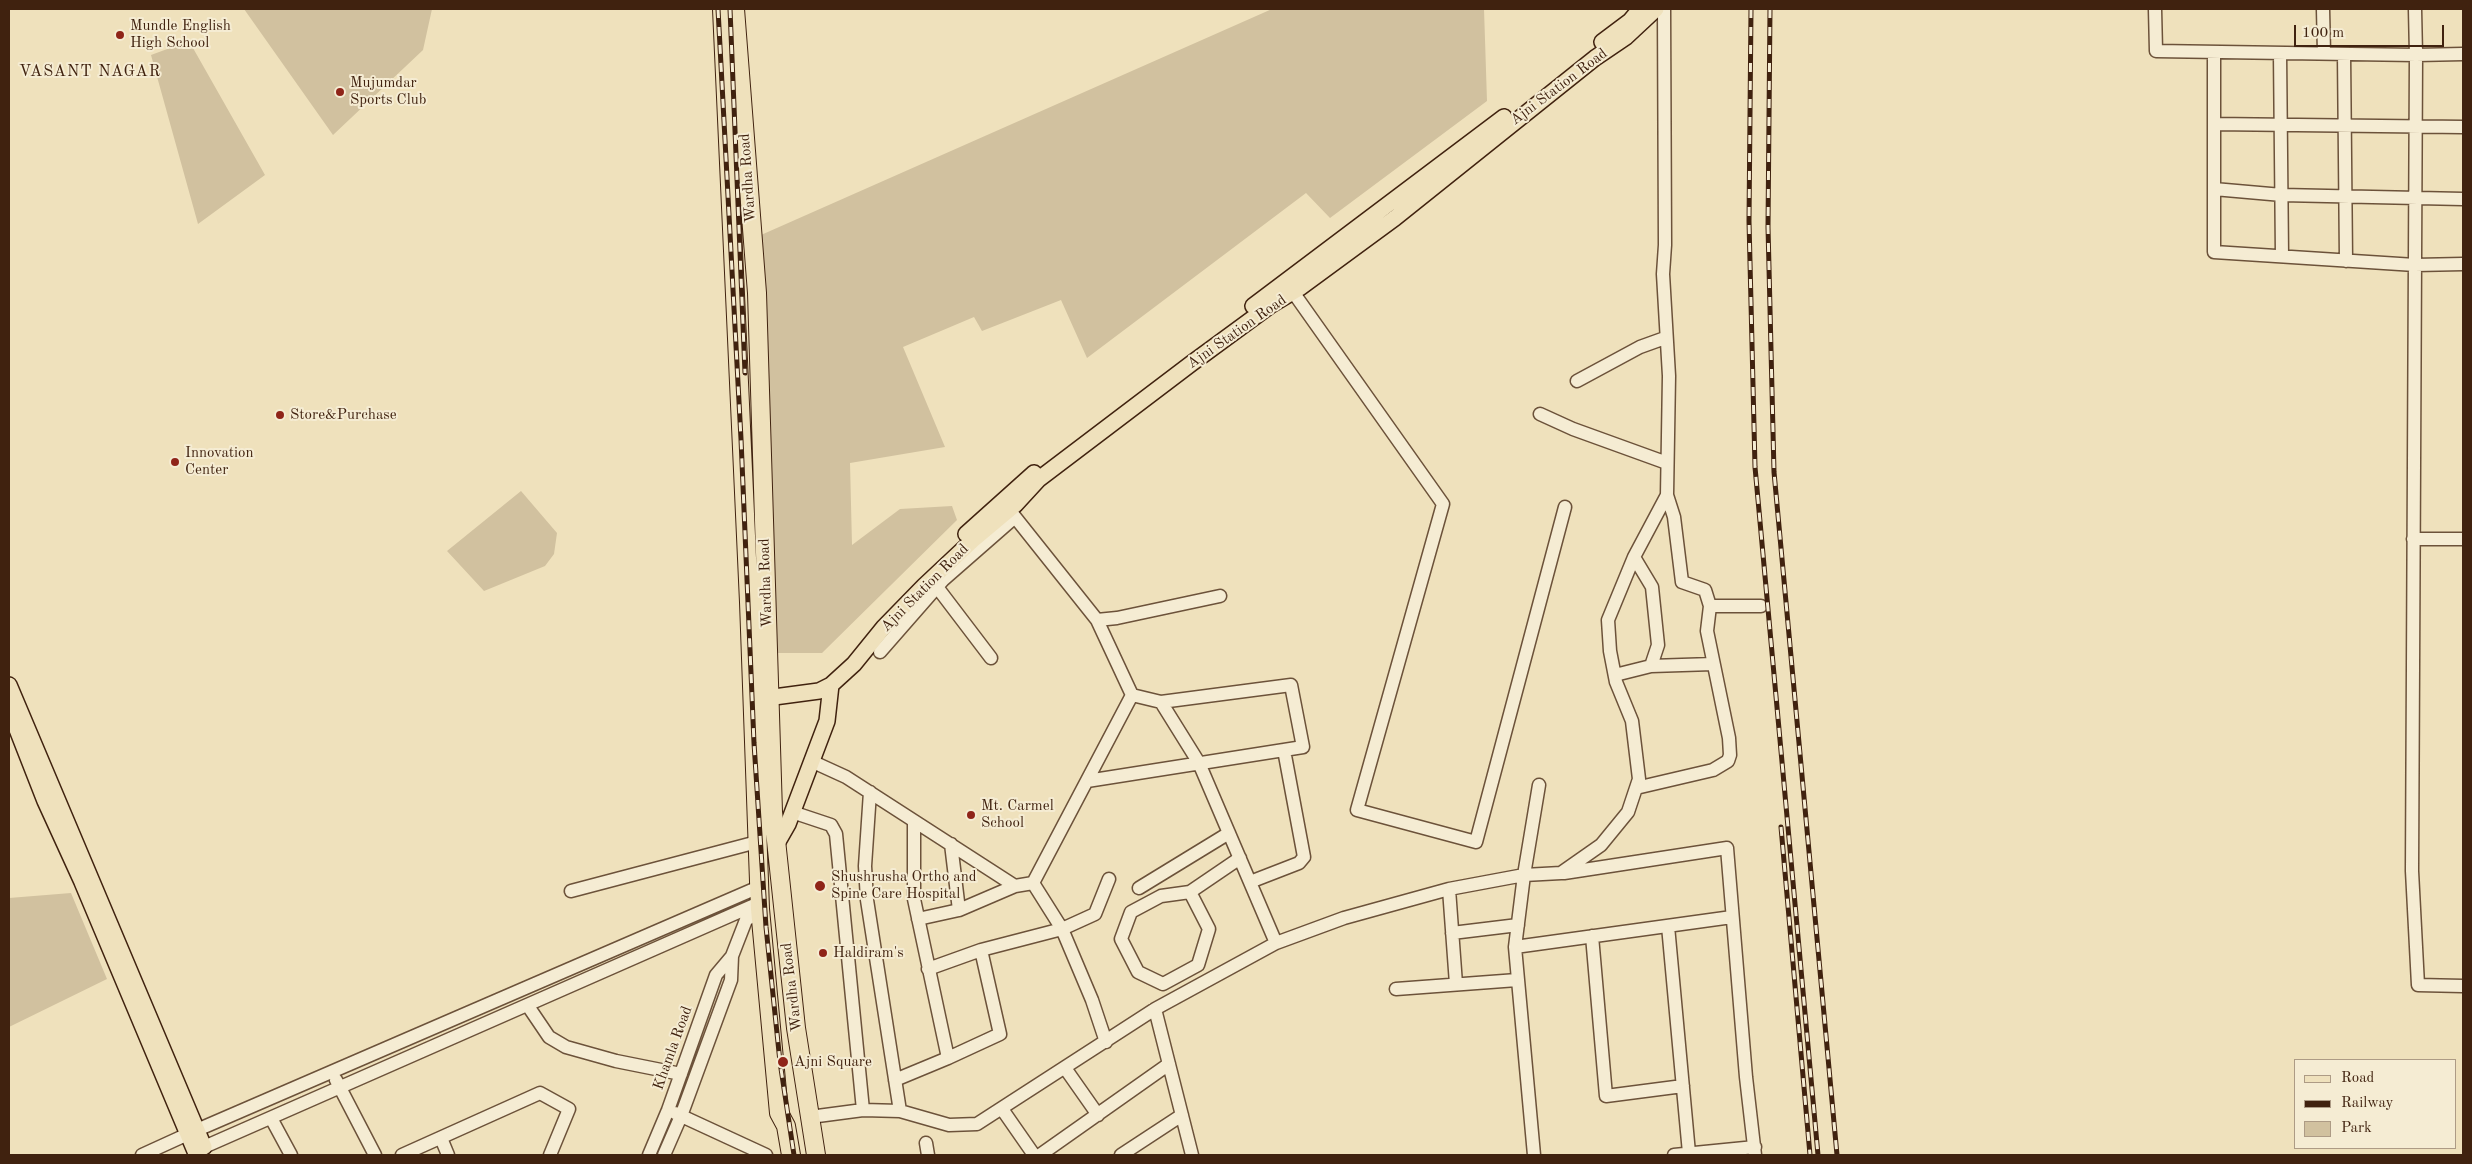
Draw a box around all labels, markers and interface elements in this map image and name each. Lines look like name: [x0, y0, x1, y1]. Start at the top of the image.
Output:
scale bar: [2297, 15, 2447, 47]
place label: Mundle English High School: [130, 17, 231, 52]
text: 100 m: [2302, 26, 2344, 41]
marker: Mundle English High School: [114, 29, 126, 41]
street label: Ajni Station Road: [1507, 45, 1611, 129]
district label: VASANT NAGAR: [17, 62, 163, 82]
place label: Mujumdar Sports Club: [350, 74, 426, 109]
marker: Mujumdar Sports Club: [334, 86, 346, 98]
street label: Wardha Road: [736, 133, 760, 223]
street label: Ajni Station Road: [1184, 291, 1290, 373]
place label: Store&Purchase: [290, 406, 397, 424]
marker: Store&Purchase: [274, 409, 286, 421]
place label: Innovation Center: [185, 444, 254, 479]
marker: Innovation Center: [169, 456, 181, 468]
street label: Wardha Road: [755, 538, 777, 628]
street label: Ajni Station Road: [877, 540, 973, 636]
place label: Mt. Carmel School: [981, 797, 1054, 832]
marker: Mt. Carmel School: [965, 809, 977, 821]
place label: Shushrusha Ortho and Spine Care Hospital: [831, 868, 977, 903]
marker: Shushrusha Ortho and Spine Care Hospital: [813, 879, 827, 893]
street label: Wardha Road: [778, 942, 806, 1032]
place label: Haldiram's: [833, 944, 904, 962]
marker: Haldiram's: [817, 947, 829, 959]
street label: Khamla Road: [650, 1004, 696, 1092]
place label: Ajni Square: [794, 1053, 872, 1071]
marker: Ajni Square: [776, 1055, 790, 1069]
legend: [2294, 1059, 2457, 1149]
text: Road: [2341, 1071, 2374, 1086]
text: Railway: [2341, 1096, 2394, 1111]
text: Park: [2341, 1121, 2372, 1136]

